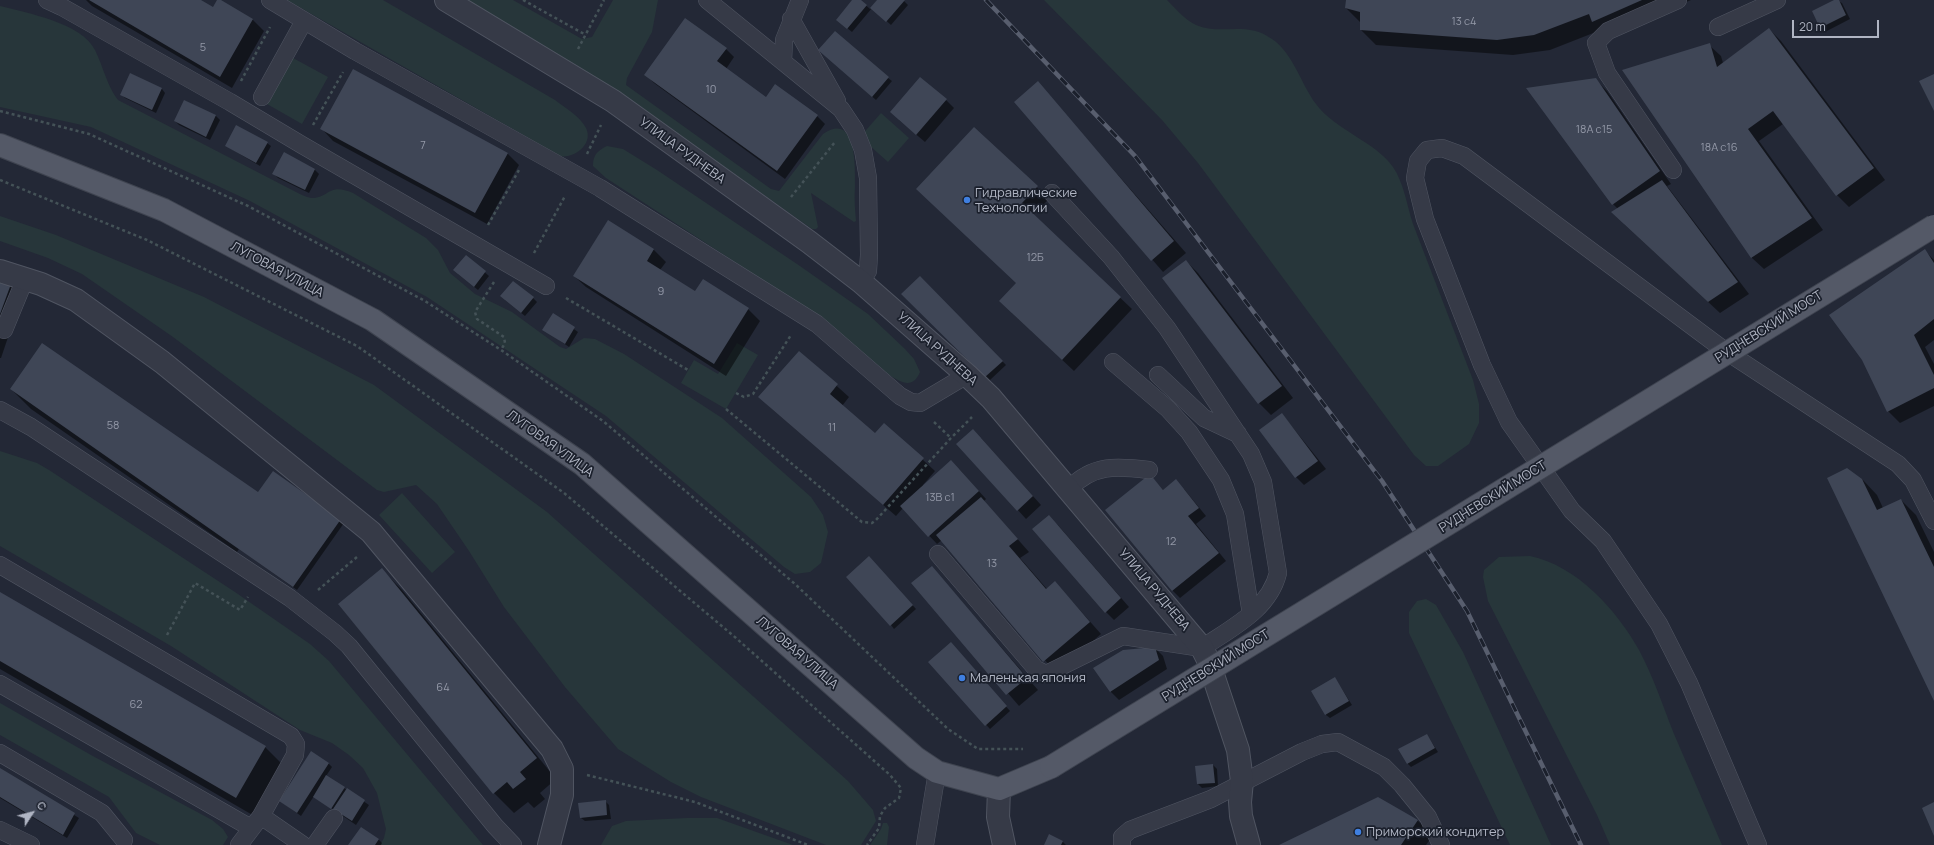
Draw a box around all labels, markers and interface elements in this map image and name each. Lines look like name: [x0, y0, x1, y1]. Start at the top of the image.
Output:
scale bar: [1794, 12, 1881, 38]
house number: 13 с4: [1451, 15, 1477, 29]
text: 20 m: [1799, 18, 1826, 35]
house number: 5: [200, 41, 206, 55]
house number: 10: [706, 83, 716, 97]
street label: УЛИЦА РУДНЕВА: [636, 115, 728, 187]
house number: 18А с15: [1576, 123, 1612, 137]
house number: 7: [420, 139, 426, 153]
house number: 18А с16: [1700, 141, 1738, 155]
place label: Гидравлические Технологии: [975, 185, 1077, 216]
marker: Гидравлические Технологии: [962, 195, 972, 205]
street label: ЛУГОВАЯ УЛИЦА: [228, 239, 326, 301]
house number: 12Б: [1026, 251, 1044, 265]
house number: 9: [658, 285, 664, 299]
street label: РУДНЕВСКИЙ МОСТ: [1712, 288, 1826, 366]
street label: УЛИЦА РУДНЕВА: [894, 309, 980, 389]
street label: ЛУГОВАЯ УЛИЦА: [504, 407, 596, 481]
house number: 58: [107, 419, 119, 433]
house number: 11: [828, 421, 836, 435]
street label: РУДНЕВСКИЙ МОСТ: [1436, 458, 1550, 536]
house number: 13В с1: [925, 491, 955, 505]
house number: 12: [1166, 535, 1176, 549]
street label: УЛИЦА РУДНЕВА: [1115, 546, 1193, 634]
house number: 13: [987, 557, 997, 571]
street label: ЛУГОВАЯ УЛИЦА: [753, 613, 841, 693]
street label: РУДНЕВСКИЙ МОСТ: [1159, 627, 1273, 705]
place label: Маленькая япония: [970, 670, 1086, 686]
marker: Маленькая япония: [957, 673, 967, 683]
house number: 64: [436, 681, 450, 695]
house number: 62: [129, 698, 143, 712]
north arrow: [12, 793, 52, 833]
text: С: [34, 798, 51, 813]
place label: Приморский кондитер: [1366, 824, 1504, 840]
marker: Приморский кондитер: [1353, 827, 1363, 837]

